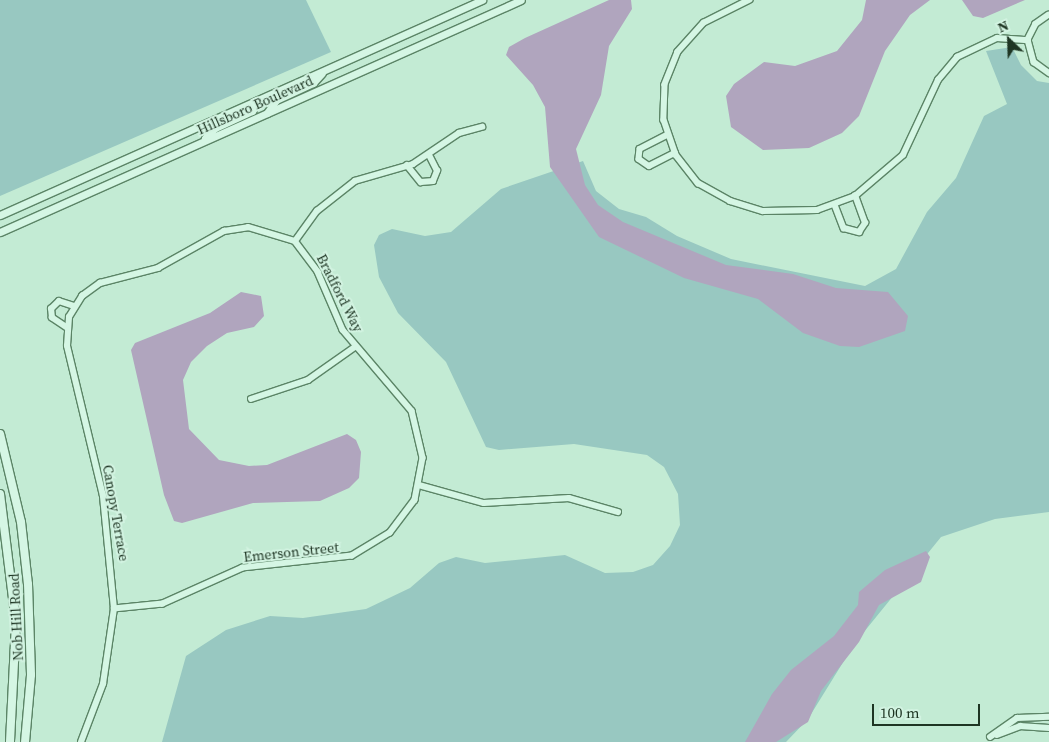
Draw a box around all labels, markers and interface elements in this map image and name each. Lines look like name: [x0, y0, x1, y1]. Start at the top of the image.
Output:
north arrow: [984, 15, 1034, 65]
text: N: [994, 15, 1012, 38]
street label: Hillsboro Boulevard: [194, 72, 316, 138]
street label: Bradford Way: [313, 251, 367, 335]
street label: Canopy Terrace: [99, 463, 133, 563]
street label: Emerson Street: [243, 539, 339, 565]
street label: Nob Hill Road: [5, 573, 27, 661]
scale bar: [874, 694, 982, 726]
text: 100 m: [880, 702, 920, 723]

